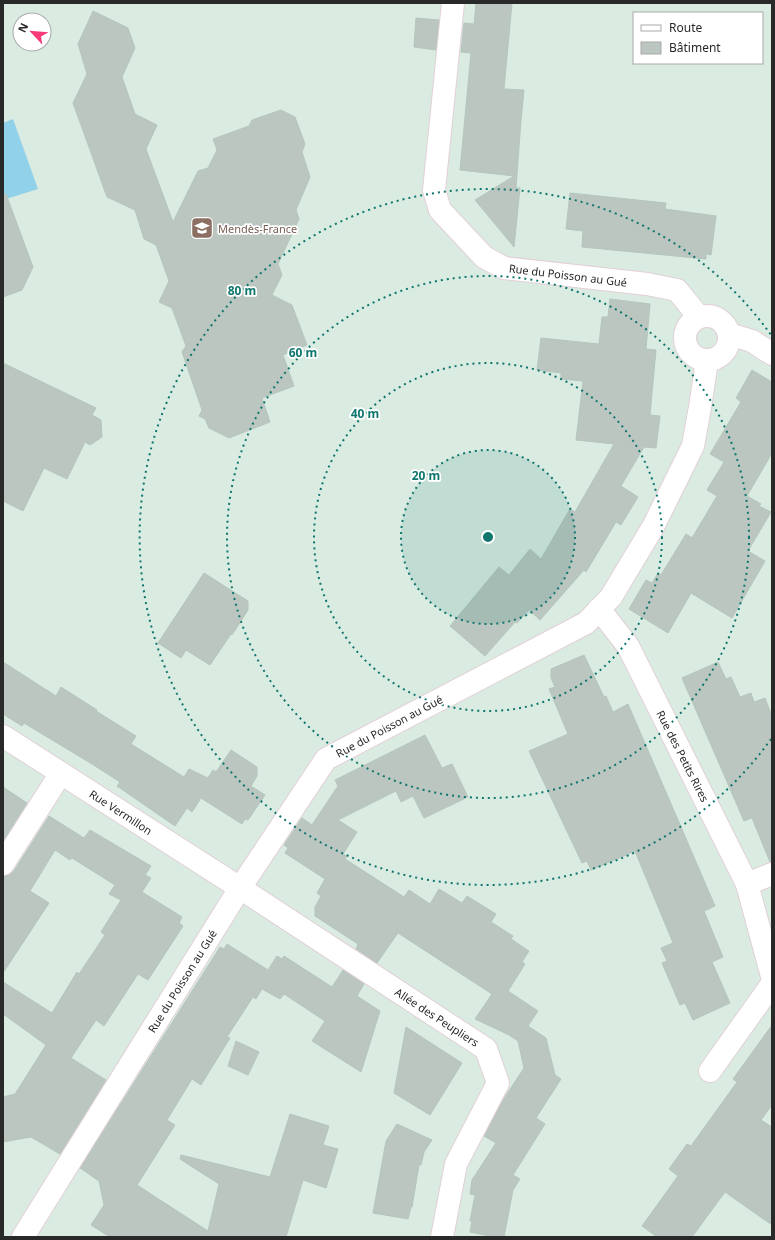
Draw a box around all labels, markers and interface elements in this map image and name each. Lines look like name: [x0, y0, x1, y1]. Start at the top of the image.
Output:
north arrow: [12, 12, 52, 52]
legend: [633, 12, 763, 64]
text: Route: [669, 19, 702, 36]
text: N: [14, 20, 31, 35]
text: Bâtiment: [669, 39, 721, 56]
school or university icon: Mendès-France: [189, 215, 215, 241]
place label: Mendès-France: [218, 221, 297, 236]
street label: Rue du Poisson au Gué: [508, 260, 628, 290]
text: 80 m: [228, 282, 256, 299]
text: 60 m: [289, 344, 317, 361]
text: 40 m: [351, 405, 379, 422]
text: 20 m: [412, 467, 440, 484]
centre of rings: [481, 530, 495, 544]
street label: Rue du Poisson au Gué: [333, 691, 445, 761]
street label: Rue des Petits Rires: [653, 708, 713, 804]
street label: Rue Vermillon: [87, 786, 155, 838]
street label: Rue du Poisson au Gué: [144, 927, 220, 1035]
street label: Allée des Peupliers: [392, 984, 482, 1050]

